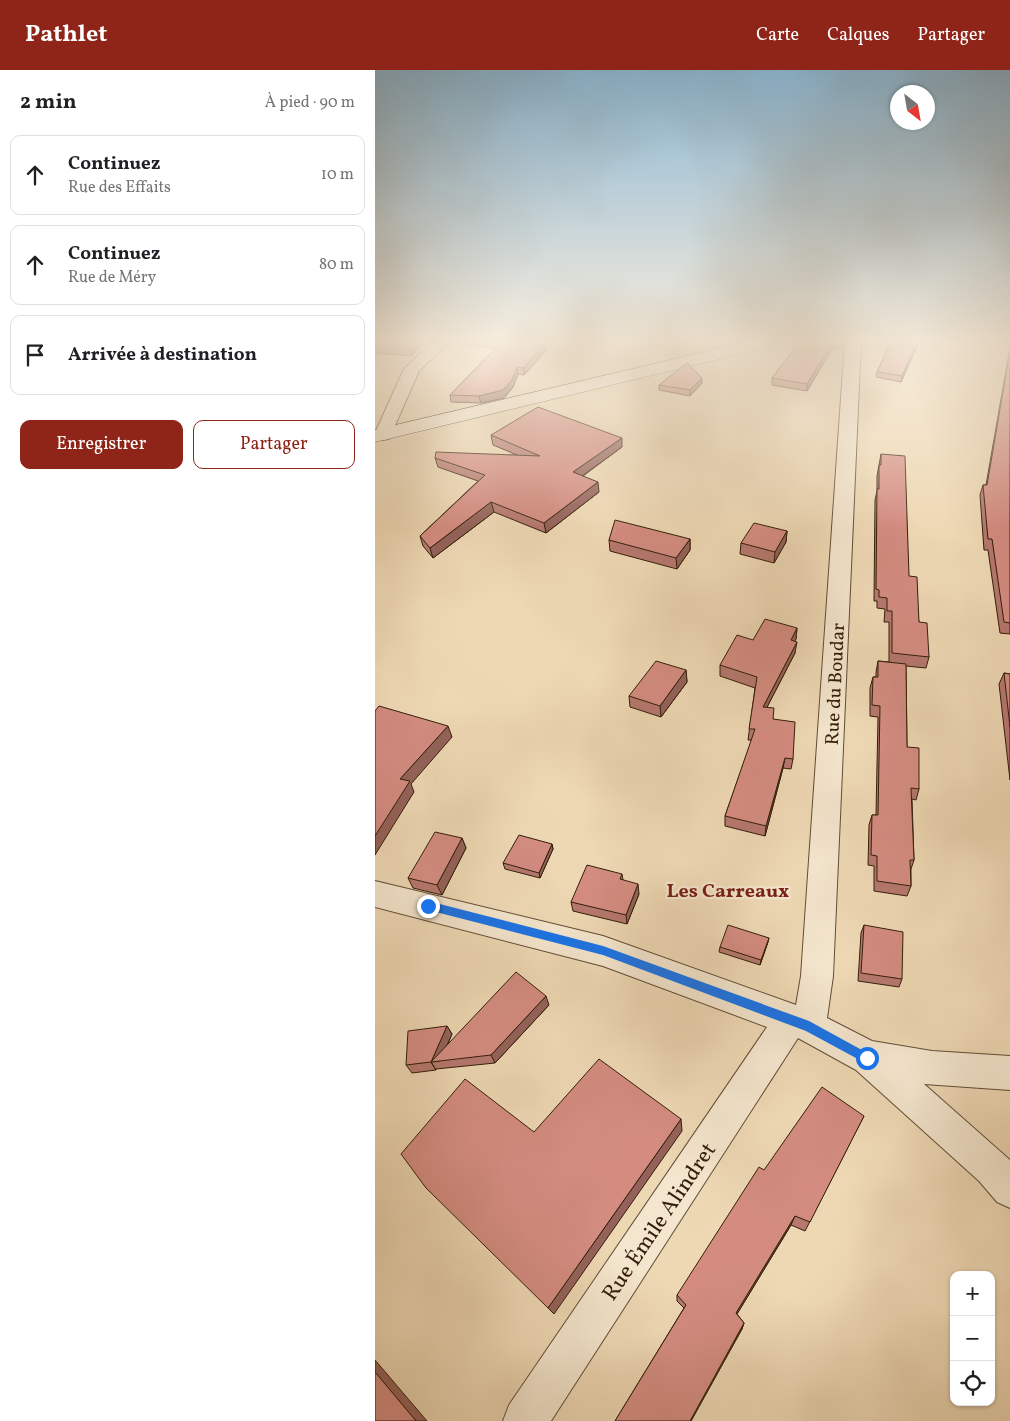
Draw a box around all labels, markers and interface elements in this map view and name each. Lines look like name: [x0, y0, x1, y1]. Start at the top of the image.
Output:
text: Pathlet: [25, 18, 107, 52]
text: Carte: [756, 23, 799, 48]
text: Calques: [827, 23, 889, 48]
text: Partager: [917, 23, 985, 48]
north arrow: [890, 85, 935, 130]
text: 2 min: [20, 88, 77, 117]
text: À pied · 90 m: [265, 92, 355, 114]
text: Continuez: [68, 151, 160, 177]
icon: ahead: [21, 161, 49, 189]
text: 10 m: [321, 164, 354, 186]
text: Rue des Effaits: [68, 177, 171, 199]
text: Continuez: [68, 241, 160, 267]
icon: ahead: [21, 251, 49, 279]
text: 80 m: [319, 254, 354, 276]
text: Rue de Méry: [68, 267, 156, 289]
icon: arrive: [21, 341, 49, 369]
text: Arrivée à destination: [68, 342, 257, 368]
button: Enregistrer: [20, 420, 183, 469]
button: Partager: [193, 420, 355, 469]
street label: Rue du Boudar: [820, 622, 852, 746]
district label: Les Carreaux: [667, 878, 789, 906]
route end: [417, 895, 440, 918]
route start: [856, 1047, 879, 1070]
street label: Rue Émile Alindret: [596, 1137, 725, 1308]
map controls: [950, 1271, 995, 1406]
button: +: [950, 1271, 995, 1316]
button: −: [950, 1316, 995, 1361]
button: locate: [950, 1361, 995, 1406]

